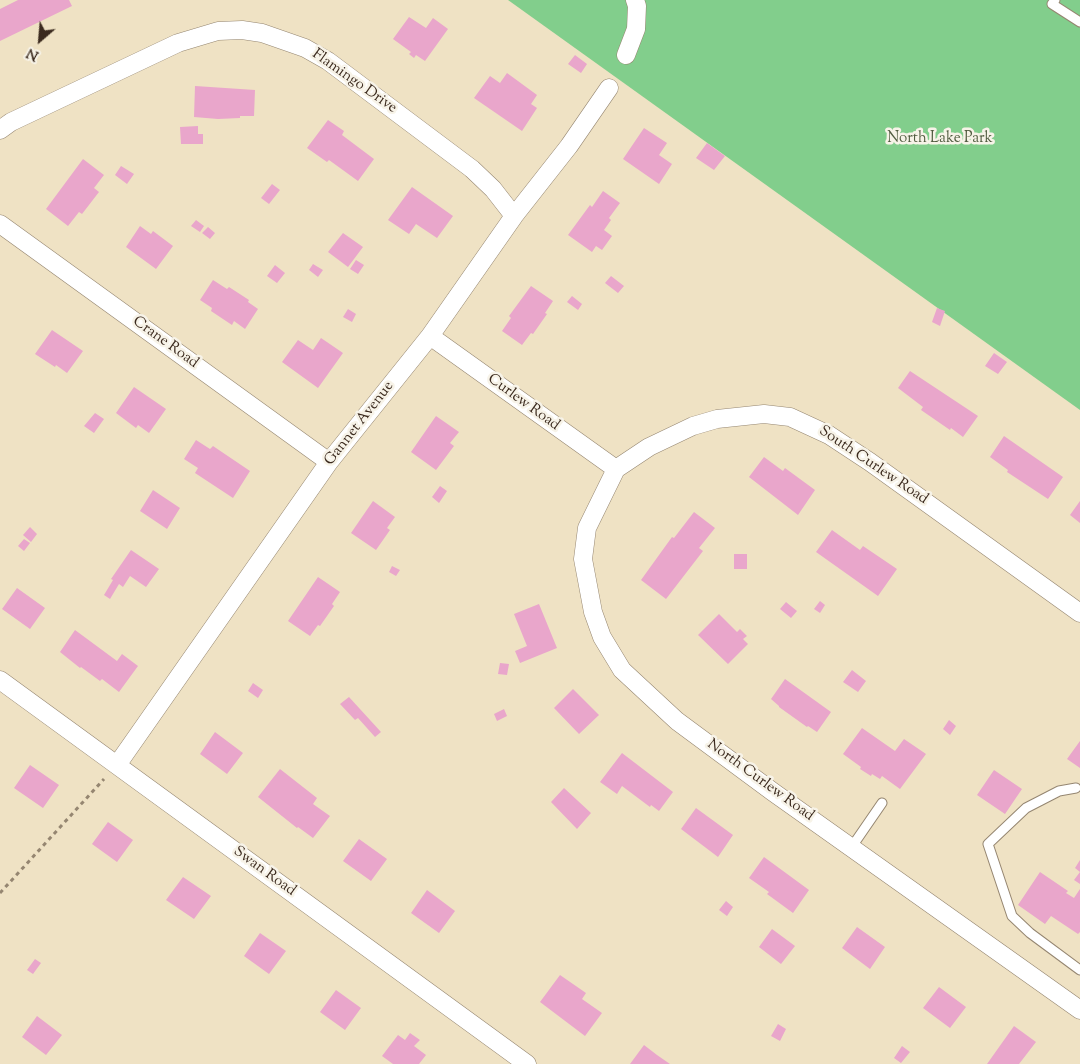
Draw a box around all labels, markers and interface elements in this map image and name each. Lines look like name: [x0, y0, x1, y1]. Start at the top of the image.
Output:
north arrow: [15, 15, 65, 65]
text: N: [24, 42, 43, 65]
street label: Flamingo Drive: [308, 46, 400, 118]
park label: North Lake Park: [887, 130, 993, 148]
street label: Crane Road: [129, 313, 201, 373]
street label: Curlew Road: [483, 371, 563, 435]
street label: Gannet Avenue: [321, 378, 399, 470]
street label: South Curlew Road: [815, 423, 931, 509]
street label: North Curlew Road: [703, 736, 817, 826]
street label: Swan Road: [229, 843, 299, 901]

